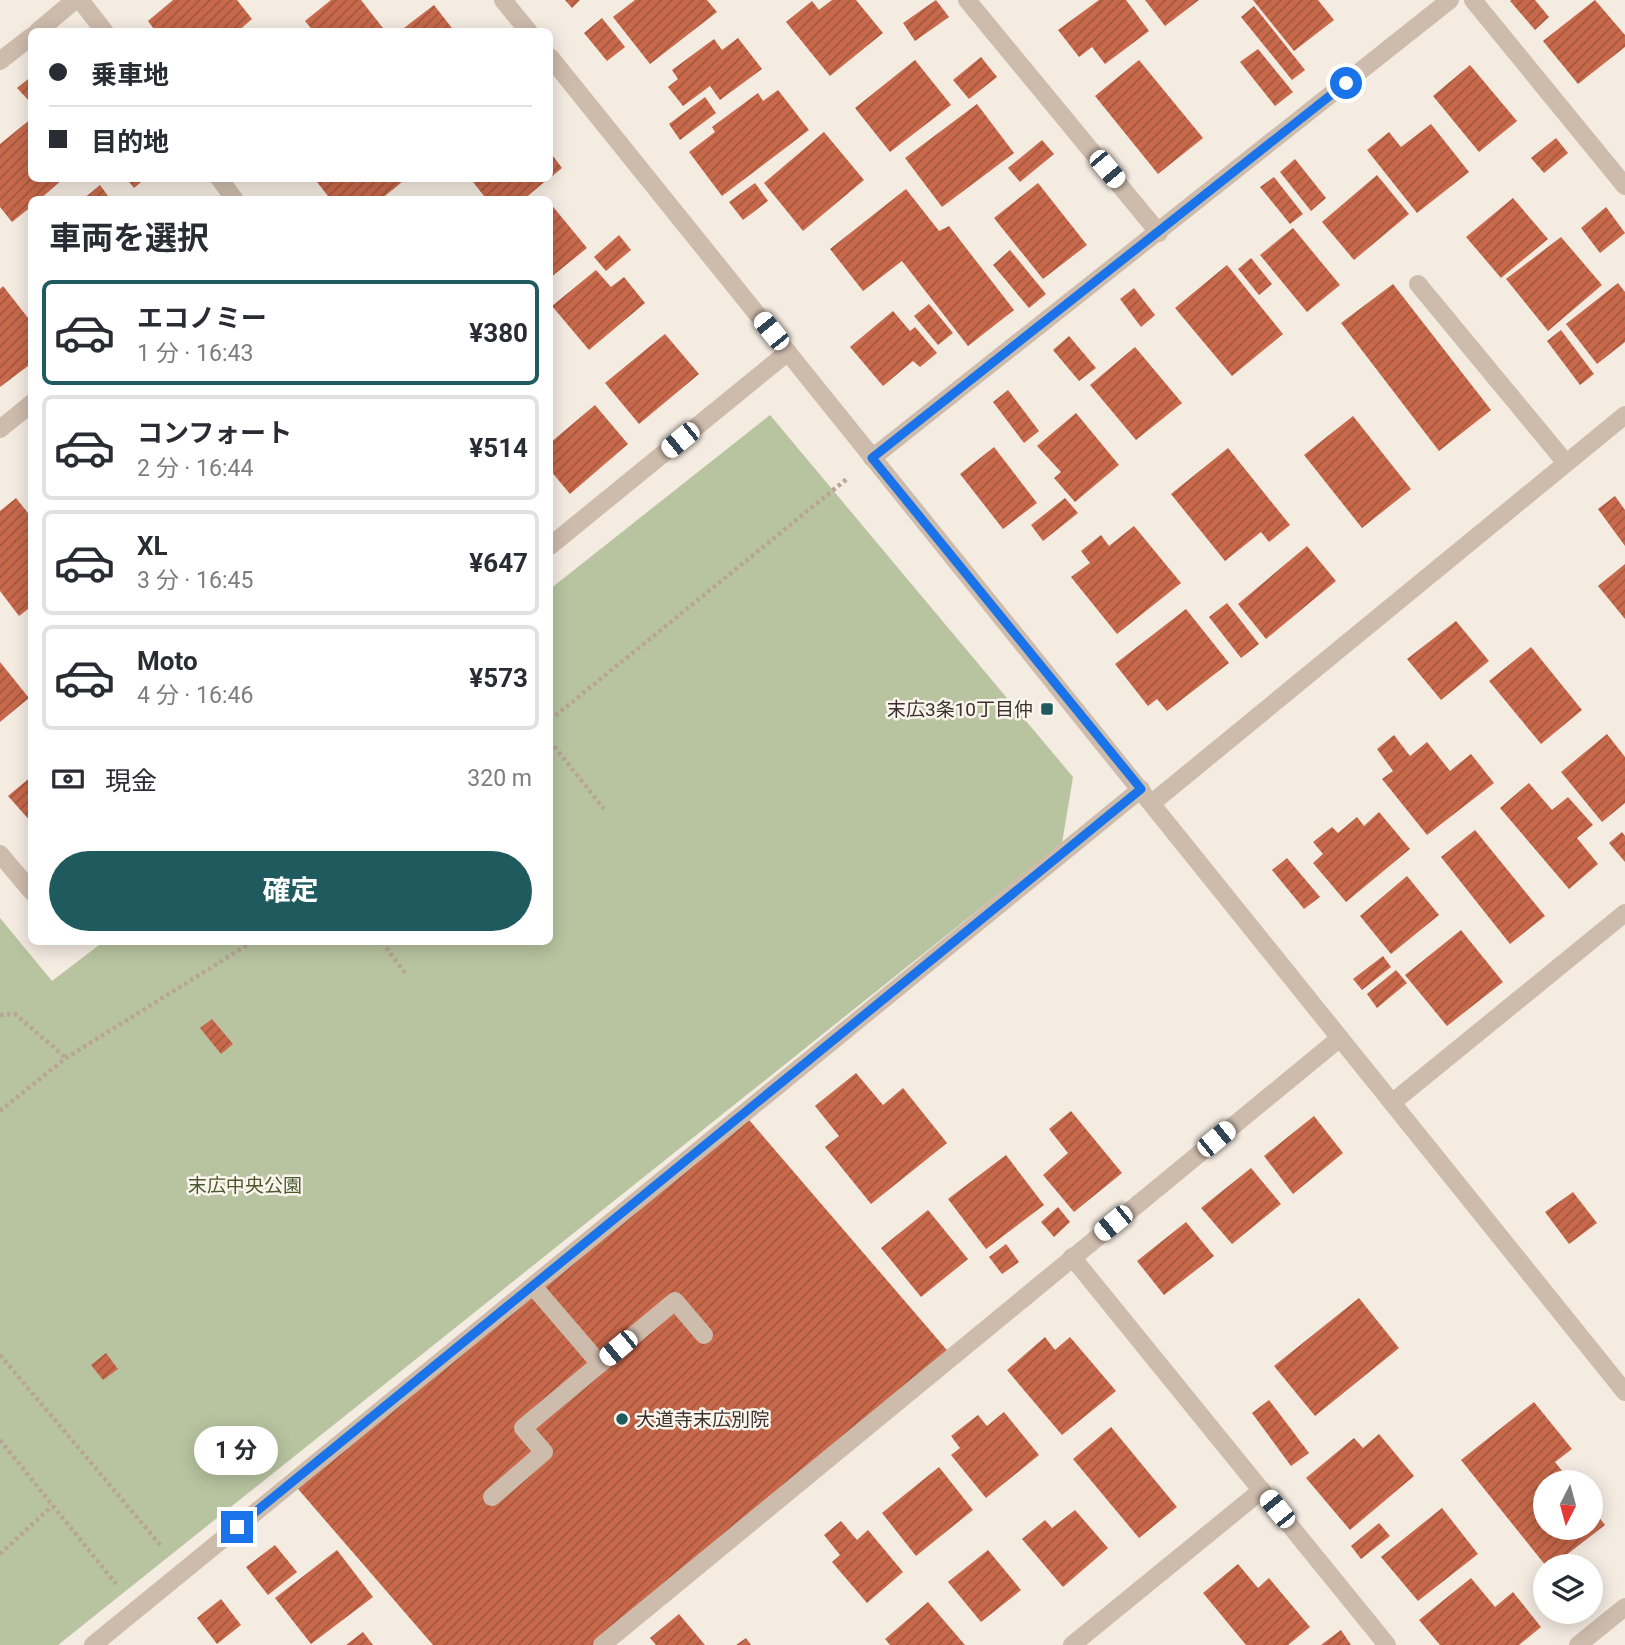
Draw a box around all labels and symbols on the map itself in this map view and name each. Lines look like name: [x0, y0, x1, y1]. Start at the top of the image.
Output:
route start: [1330, 67, 1362, 99]
car: [1086, 146, 1129, 192]
car: [750, 308, 793, 354]
car: [658, 419, 703, 461]
place label: 末広3条10丁目仲: [887, 698, 1033, 721]
marker: 末広3条10丁目仲: [1039, 701, 1055, 717]
car: [1194, 1118, 1239, 1160]
park label: 末広中央公園: [188, 1174, 302, 1197]
car: [1091, 1202, 1136, 1244]
car: [596, 1326, 641, 1370]
place label: 大道寺末広別院: [636, 1408, 769, 1431]
marker: 大道寺末広別院: [614, 1411, 630, 1427]
callout: 1 分: [195, 1426, 279, 1474]
north arrow: [1533, 1470, 1603, 1540]
car: [1256, 1486, 1299, 1532]
route end: [221, 1511, 253, 1543]

